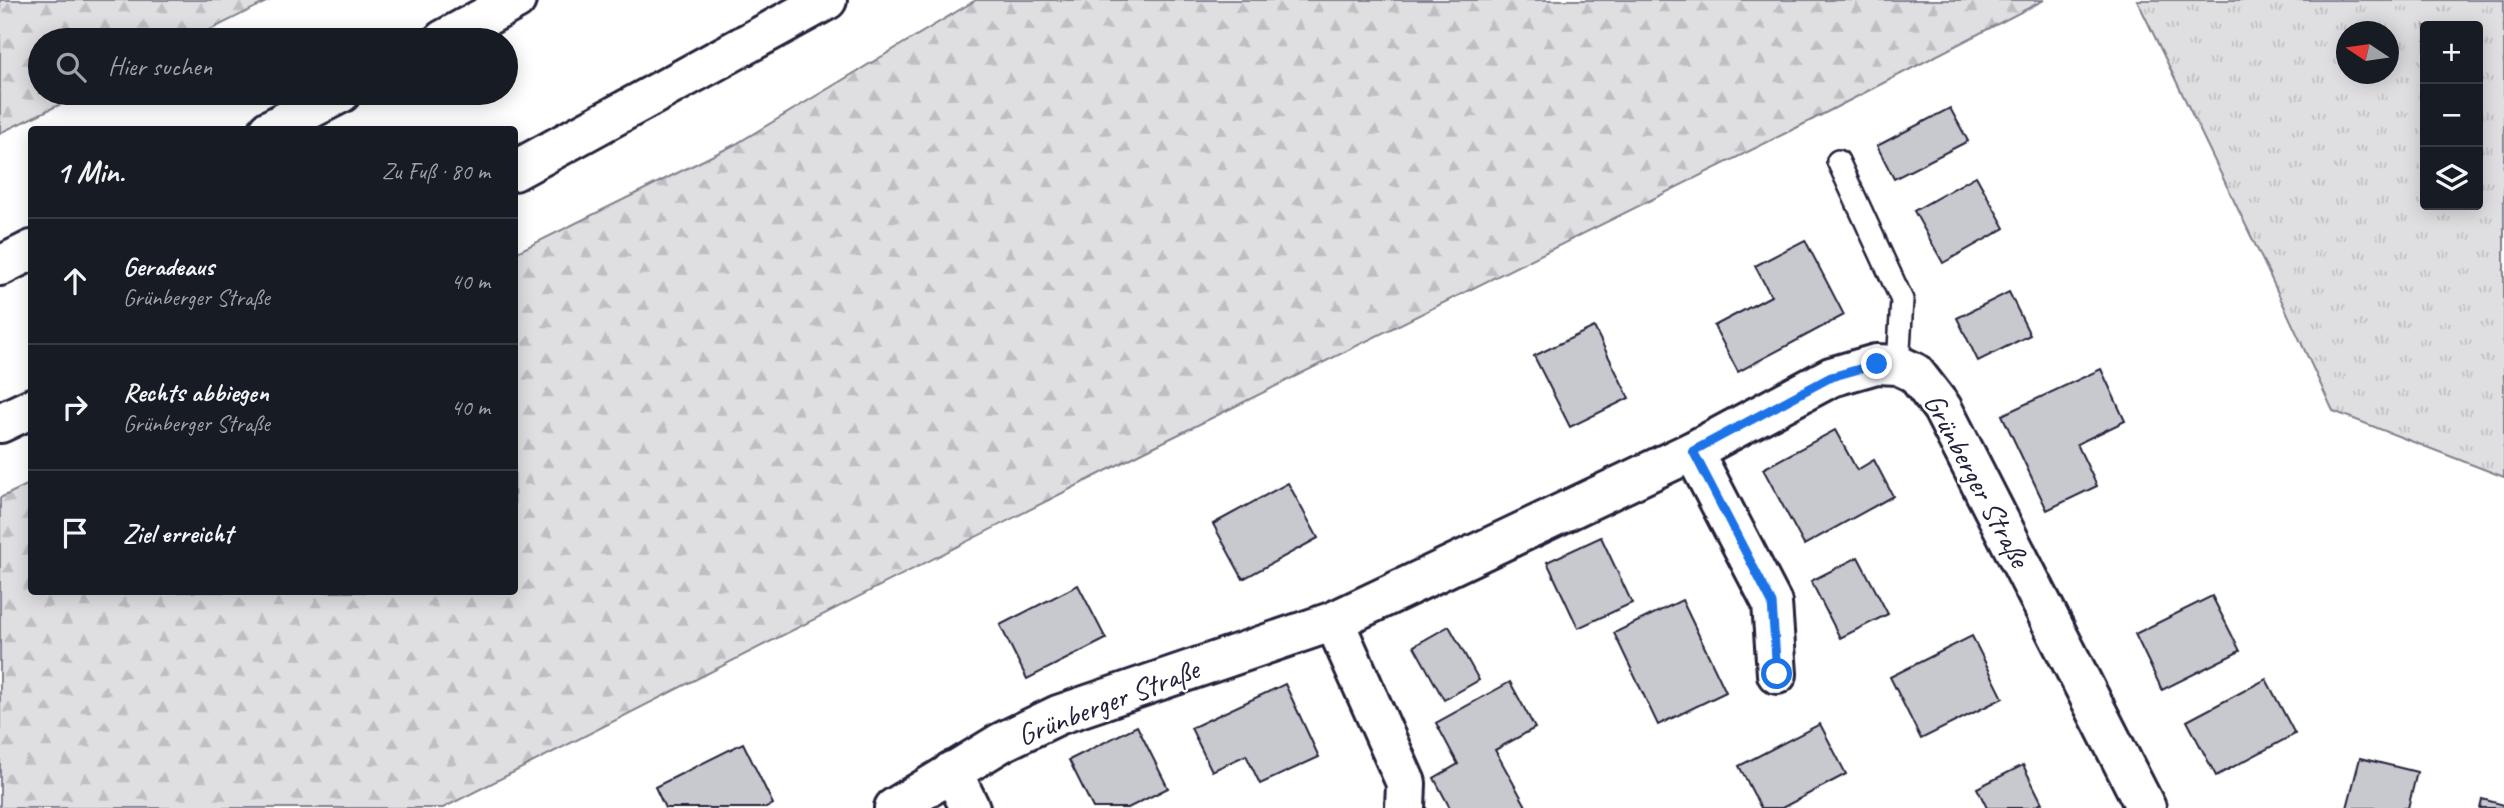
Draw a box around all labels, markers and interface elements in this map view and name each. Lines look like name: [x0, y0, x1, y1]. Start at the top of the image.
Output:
north arrow: [2336, 21, 2399, 84]
map controls: [2420, 21, 2483, 210]
button: +: [2420, 21, 2483, 84]
search box: [28, 28, 518, 105]
icon: search: [52, 48, 90, 86]
text: Hier suchen: [108, 50, 212, 83]
button: −: [2420, 84, 2483, 147]
button: layers: [2420, 147, 2483, 210]
text: 1 Min.: [56, 153, 125, 191]
text: Zu Fuß · 80 m: [382, 157, 490, 186]
text: Geradeaus: [123, 250, 214, 283]
icon: ahead: [56, 262, 94, 300]
text: 40 m: [451, 267, 490, 296]
text: Grünberger Straße: [123, 283, 270, 312]
route end: [1861, 348, 1892, 379]
text: Rechts abbiegen: [123, 376, 269, 409]
street label: Grünberger Straße: [1915, 387, 2040, 575]
icon: right: [56, 388, 94, 426]
text: 40 m: [451, 393, 490, 422]
text: Grünberger Straße: [123, 409, 270, 438]
icon: arrive: [56, 514, 94, 552]
text: Ziel erreicht: [123, 517, 233, 550]
street label: Grünberger Straße: [1012, 649, 1206, 754]
route start: [1761, 658, 1792, 689]

